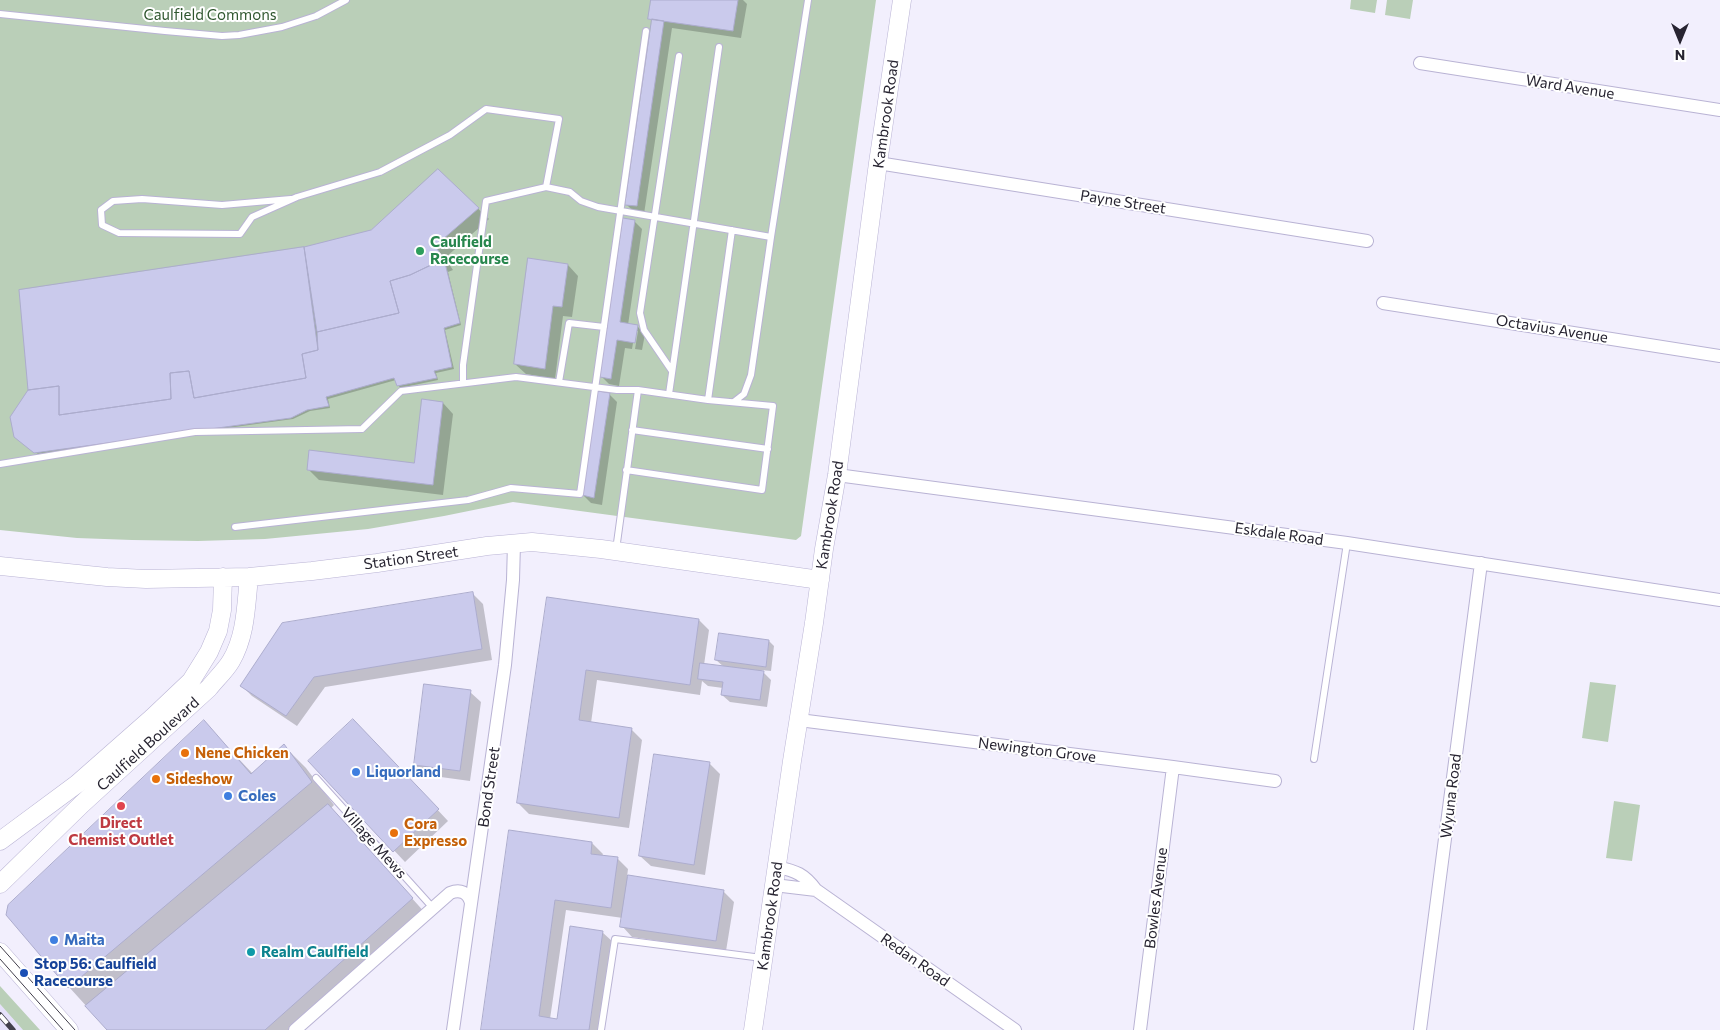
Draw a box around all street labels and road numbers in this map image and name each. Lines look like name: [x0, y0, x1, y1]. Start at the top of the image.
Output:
street label: Kambrook Road: [869, 59, 903, 169]
street label: Ward Avenue: [1524, 71, 1616, 103]
street label: Payne Street: [1079, 186, 1167, 218]
street label: Octavius Avenue: [1495, 311, 1609, 347]
street label: Kambrook Road: [813, 459, 847, 571]
street label: Eskdale Road: [1233, 519, 1325, 549]
street label: Station Street: [362, 542, 460, 574]
street label: Caulfield Boulevard: [93, 693, 203, 795]
street label: Newington Grove: [977, 734, 1097, 766]
street label: Bond Street: [474, 746, 504, 828]
street label: Wyuna Road: [1437, 753, 1465, 839]
street label: Village Mews: [337, 804, 411, 882]
street label: Bowles Avenue: [1141, 846, 1171, 950]
street label: Kambrook Road: [753, 861, 787, 971]
street label: Redan Road: [877, 930, 953, 990]

